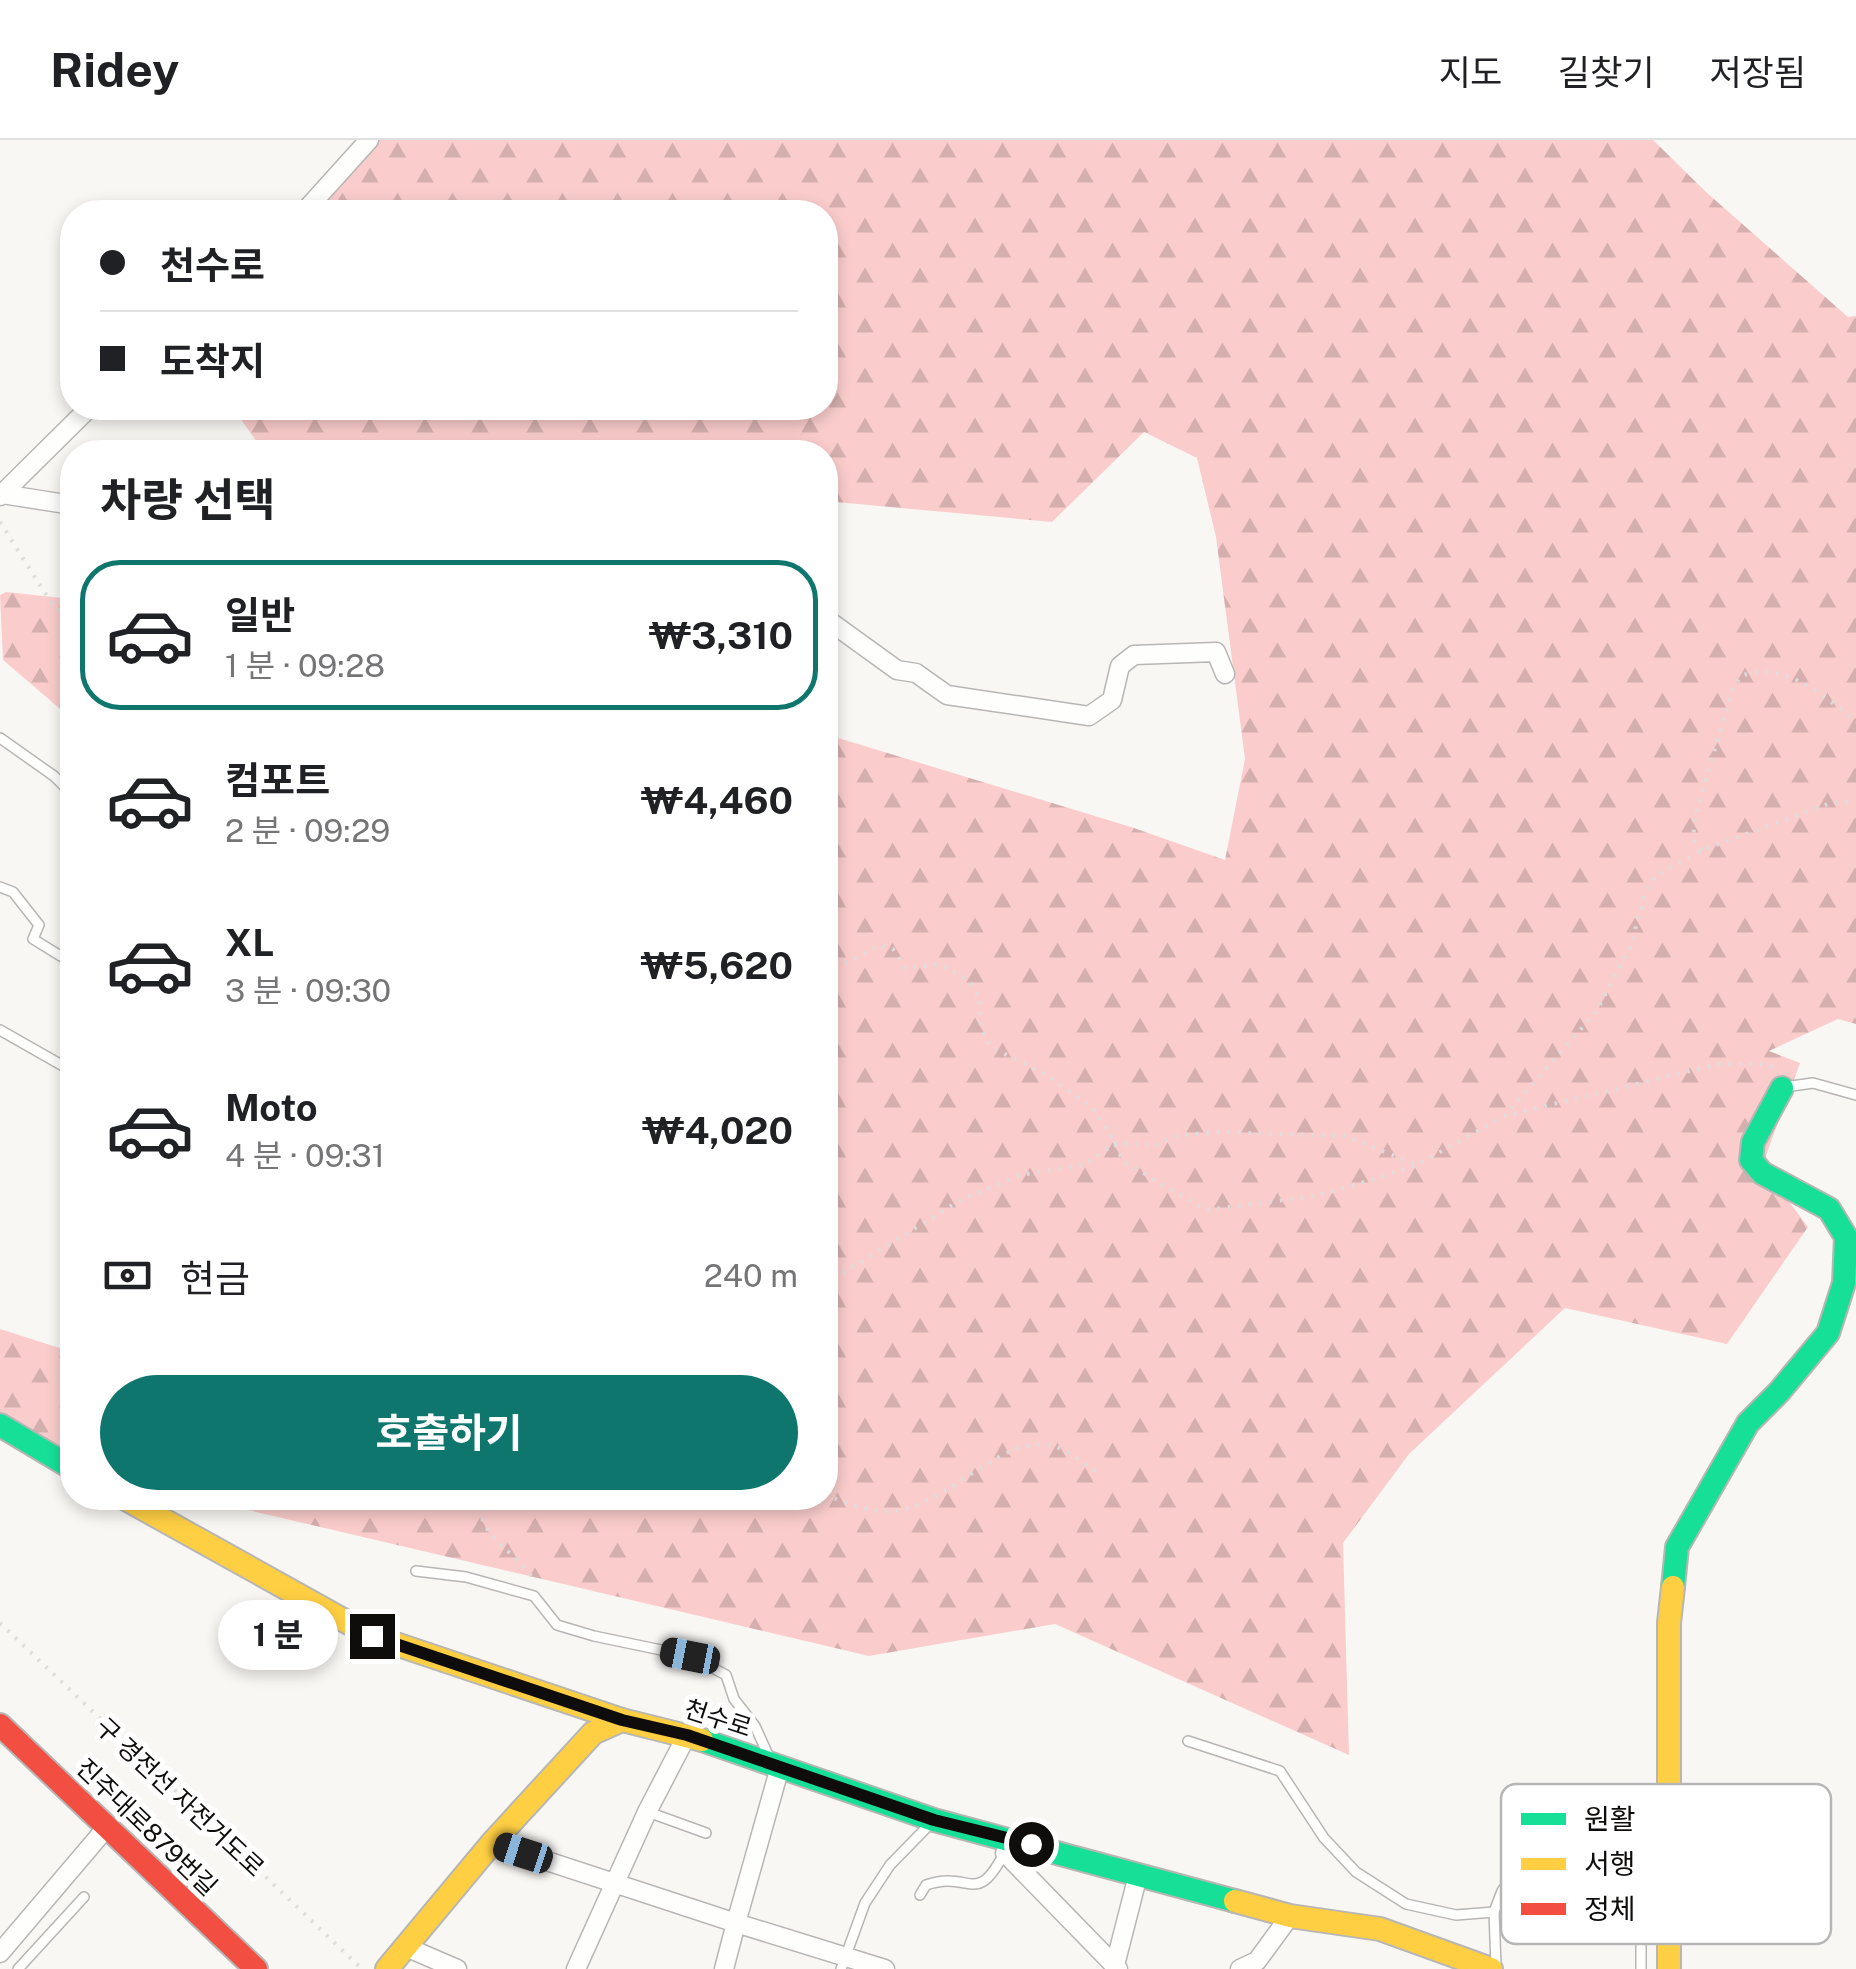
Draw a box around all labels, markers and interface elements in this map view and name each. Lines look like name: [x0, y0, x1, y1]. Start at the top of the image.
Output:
text: Ridey: [50, 41, 179, 98]
text: 지도: [1438, 52, 1503, 93]
text: 길찾기: [1558, 52, 1654, 93]
text: 저장됨: [1709, 52, 1806, 93]
text: 천수로: [160, 243, 265, 288]
text: 도착지: [160, 339, 265, 384]
text: 차량 선택: [100, 473, 276, 526]
icon: car: [105, 590, 195, 680]
text: 일반: [225, 593, 295, 638]
text: ₩3,310: [649, 613, 793, 658]
text: 1 분 · 09:28: [225, 647, 385, 684]
icon: car: [105, 755, 195, 845]
text: 컴포트: [225, 758, 330, 803]
text: ₩4,460: [641, 778, 793, 823]
text: 2 분 · 09:29: [225, 812, 390, 849]
icon: car: [105, 920, 195, 1010]
text: XL: [225, 920, 274, 965]
text: ₩5,620: [641, 943, 793, 988]
text: 3 분 · 09:30: [225, 972, 391, 1009]
icon: car: [105, 1085, 195, 1175]
text: Moto: [225, 1085, 318, 1130]
text: ₩4,020: [642, 1108, 793, 1153]
text: 4 분 · 09:31: [225, 1137, 385, 1174]
icon: cash: [100, 1248, 155, 1303]
text: 현금: [180, 1256, 250, 1301]
text: 240 m: [704, 1257, 798, 1294]
button: 호출하기: [100, 1375, 798, 1490]
callout: 1 분: [217, 1601, 337, 1671]
route end: [350, 1614, 395, 1659]
text: 1 분: [253, 1616, 303, 1653]
car: [658, 1636, 722, 1676]
street label: 천수로: [681, 1693, 755, 1743]
street label: 구 경전선 자전거도로: [90, 1711, 270, 1883]
street label: 진주대로879번길: [70, 1752, 224, 1902]
legend: [1501, 1784, 1831, 1944]
text: 원활: [1584, 1802, 1636, 1835]
route start: [1009, 1822, 1054, 1867]
car: [490, 1829, 556, 1877]
text: 서행: [1584, 1847, 1636, 1880]
text: 정체: [1584, 1892, 1636, 1925]

